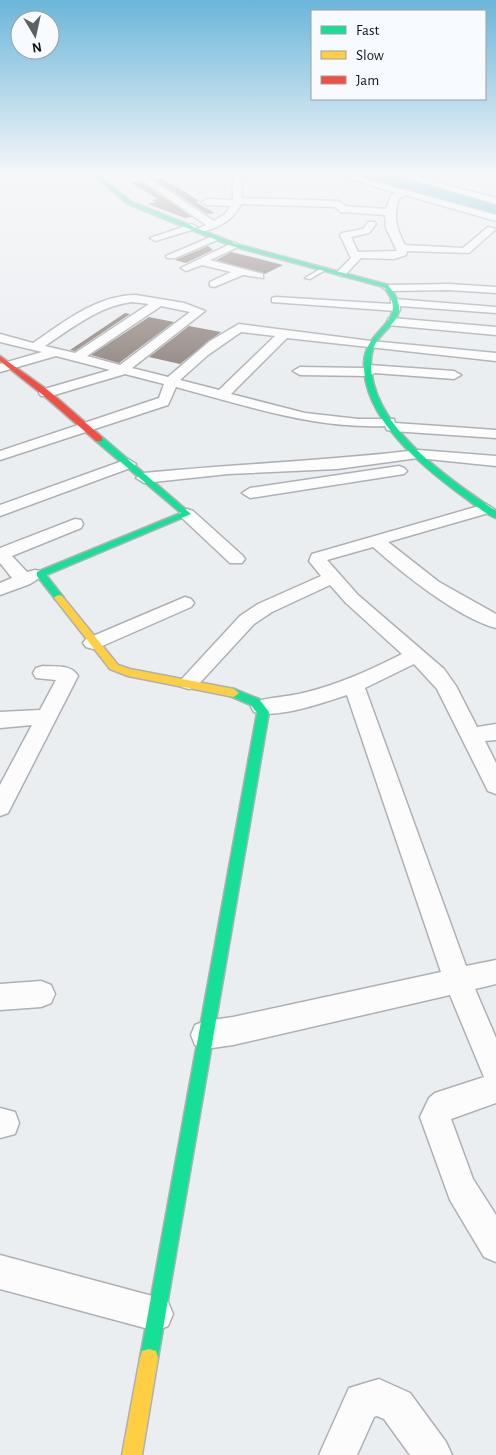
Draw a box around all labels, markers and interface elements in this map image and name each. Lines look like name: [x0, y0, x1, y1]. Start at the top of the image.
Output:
north arrow: [10, 10, 60, 60]
legend: [311, 10, 486, 100]
text: Fast: [356, 23, 380, 38]
text: N: [31, 39, 43, 55]
text: Slow: [356, 48, 384, 63]
text: Jam: [356, 73, 379, 88]

